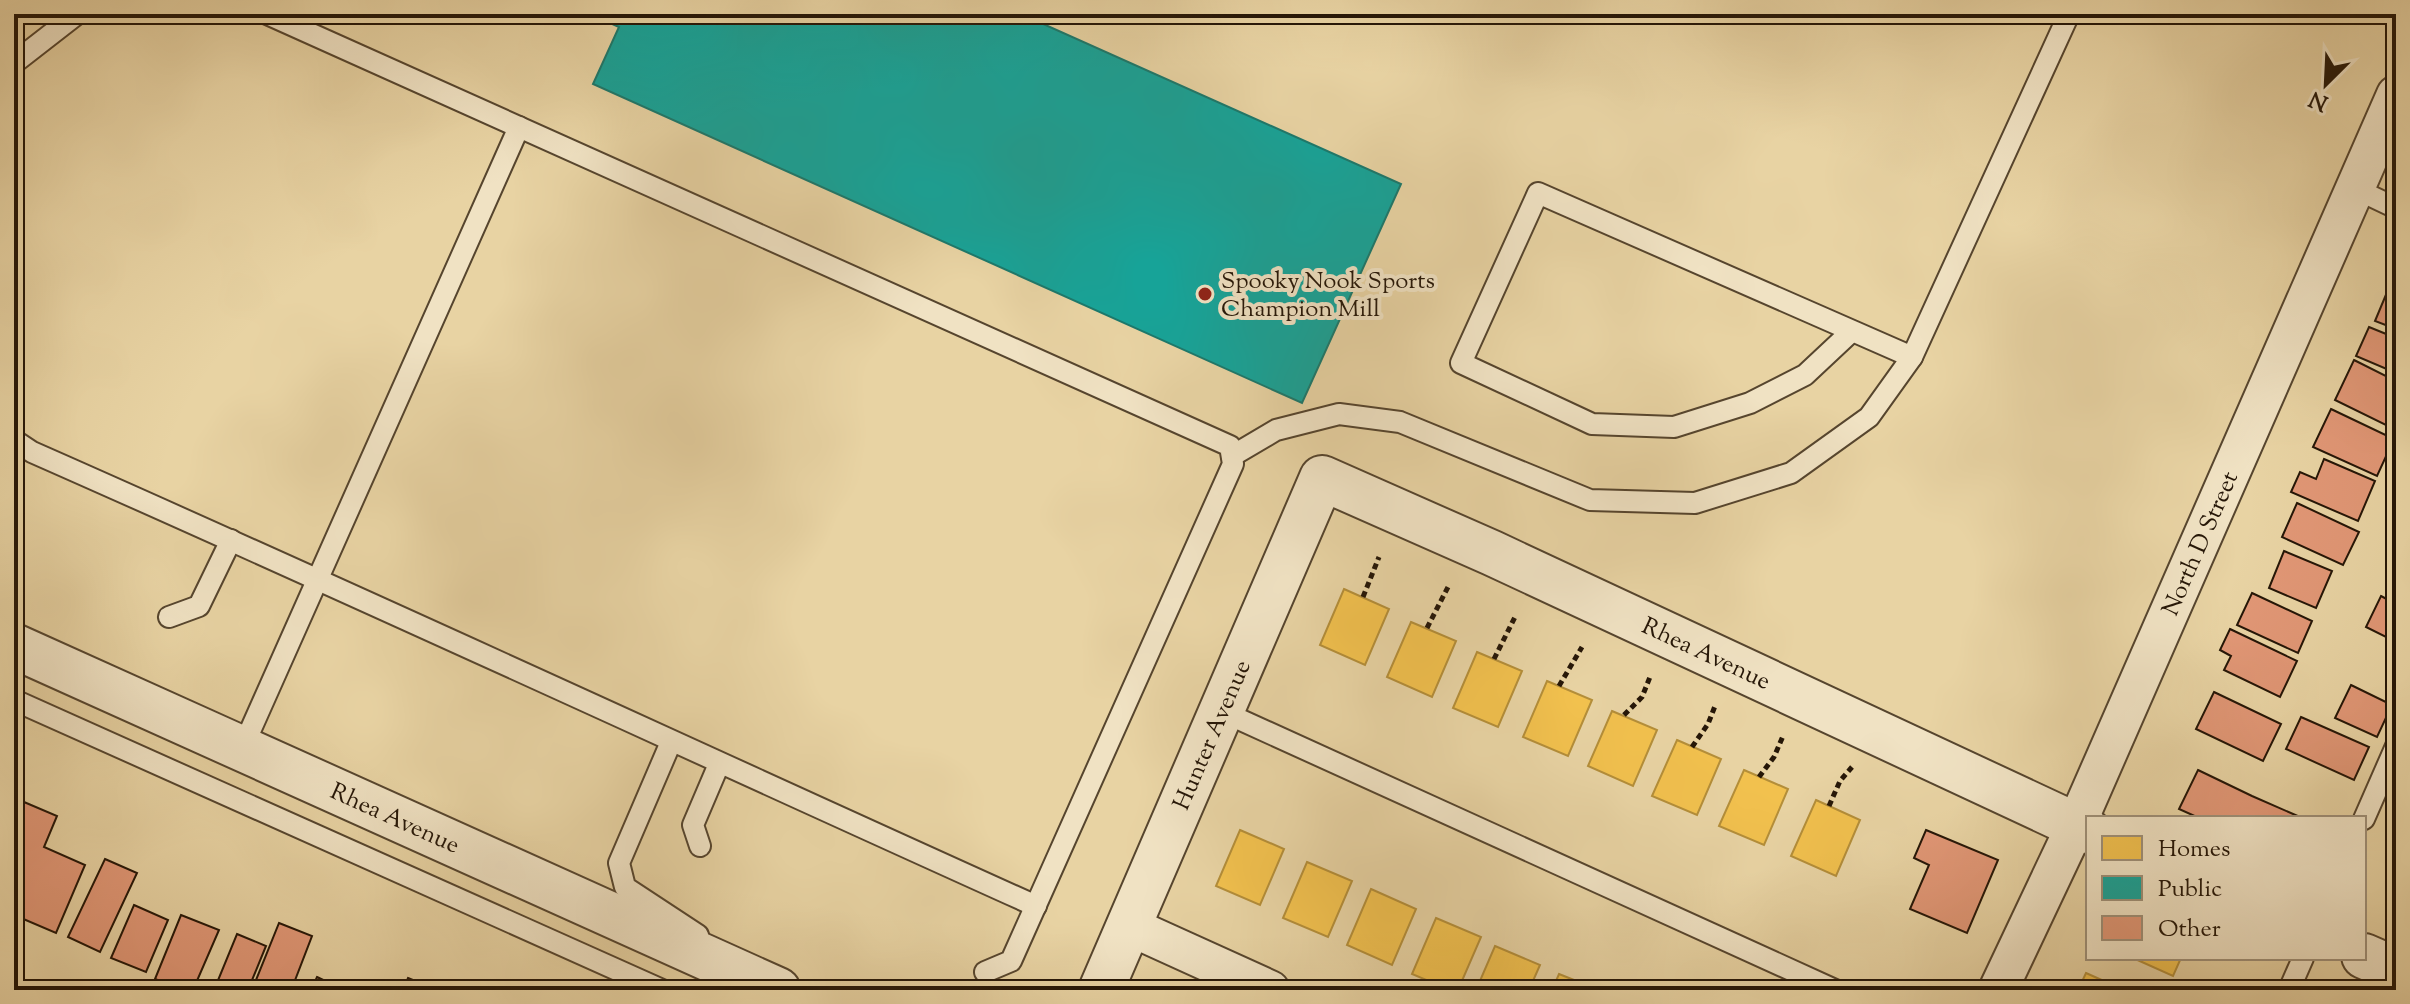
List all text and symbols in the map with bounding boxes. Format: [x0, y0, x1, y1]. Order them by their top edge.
north arrow [2286, 44, 2366, 124]
text: N [2304, 81, 2334, 118]
place label: Spooky Nook Sports Champion Mill [1221, 265, 1435, 327]
marker: Spooky Nook Sports Champion Mill [1196, 285, 1214, 303]
street label: North D Street [2155, 467, 2248, 622]
street label: Rhea Avenue [1635, 610, 1776, 700]
street label: Hunter Avenue [1166, 655, 1260, 816]
street label: Rhea Avenue [324, 775, 465, 863]
legend [2086, 816, 2366, 960]
text: Homes [2158, 833, 2230, 867]
text: Public [2158, 873, 2222, 907]
text: Other [2158, 913, 2221, 947]

